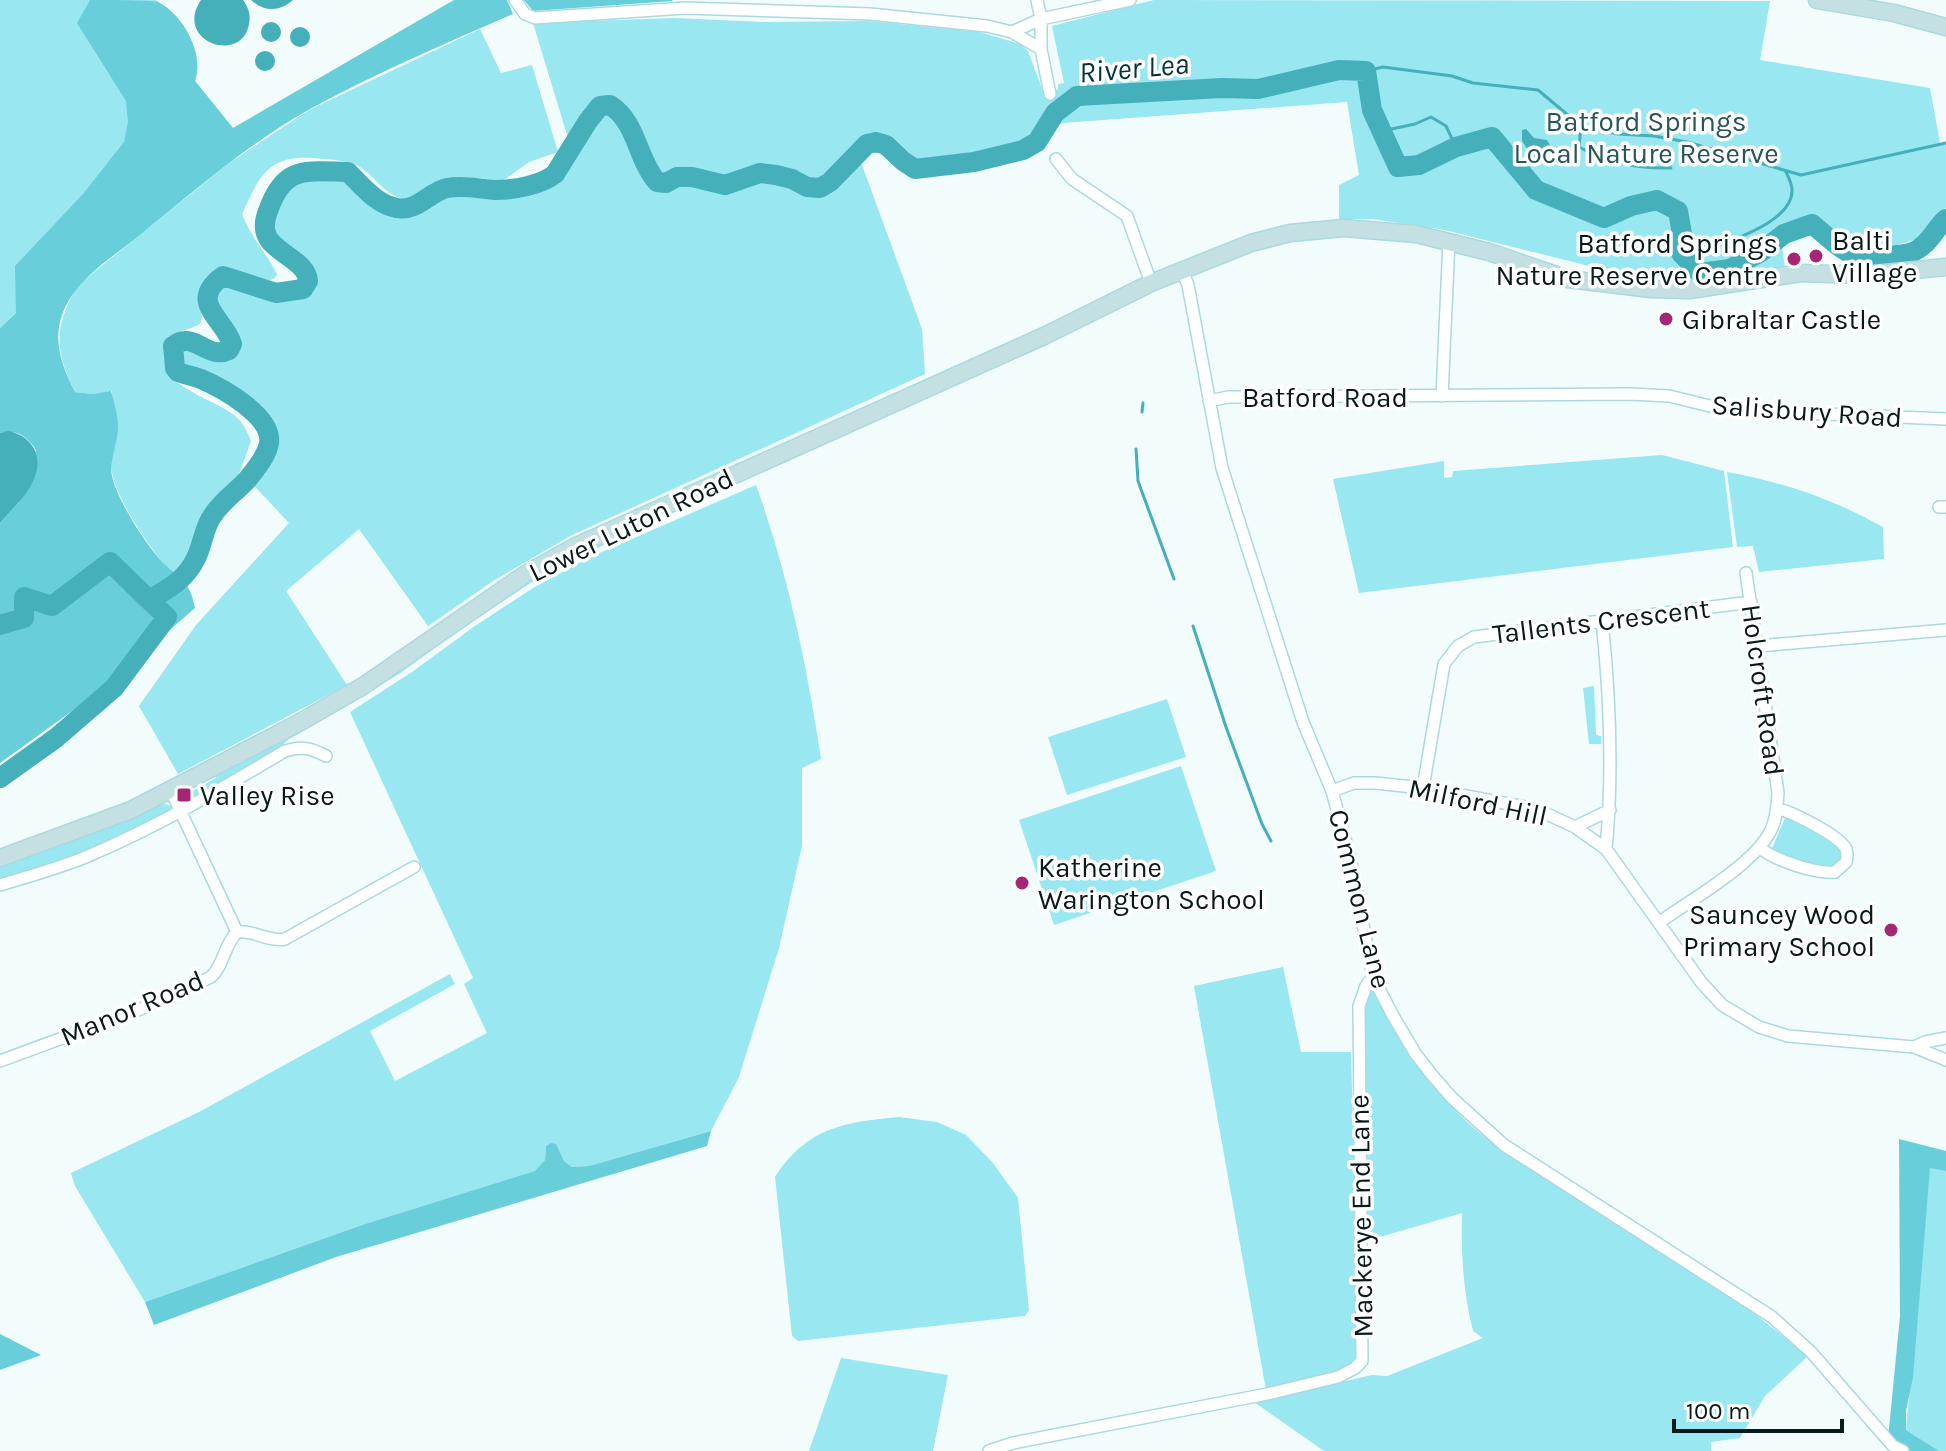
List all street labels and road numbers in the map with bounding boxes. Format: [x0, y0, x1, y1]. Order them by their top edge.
street label: Batford Road [1242, 381, 1408, 414]
street label: Salisbury Road [1711, 388, 1903, 434]
street label: Lower Luton Road [523, 461, 739, 589]
street label: Tallents Crescent [1491, 591, 1711, 651]
street label: Holcroft Road [1735, 602, 1791, 778]
street label: Milford Hill [1406, 771, 1550, 833]
street label: Common Lane [1322, 806, 1398, 992]
street label: Manor Road [55, 963, 209, 1053]
street label: Mackerye End Lane [1342, 1094, 1380, 1338]

